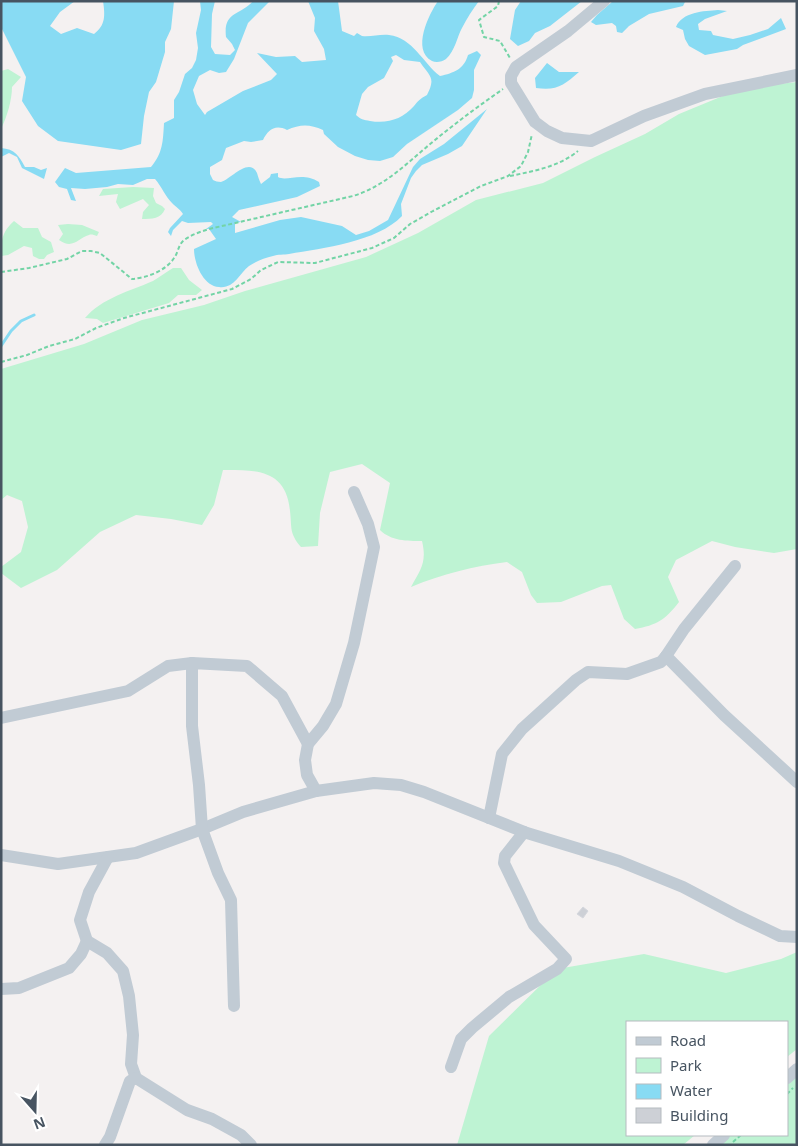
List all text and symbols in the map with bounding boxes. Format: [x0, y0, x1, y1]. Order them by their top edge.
legend [626, 1021, 788, 1136]
text: Road [670, 1030, 706, 1050]
text: Park [670, 1055, 702, 1075]
text: Water [670, 1080, 712, 1100]
north arrow [10, 1086, 60, 1136]
text: Building [670, 1105, 728, 1125]
text: N [31, 1113, 48, 1135]

